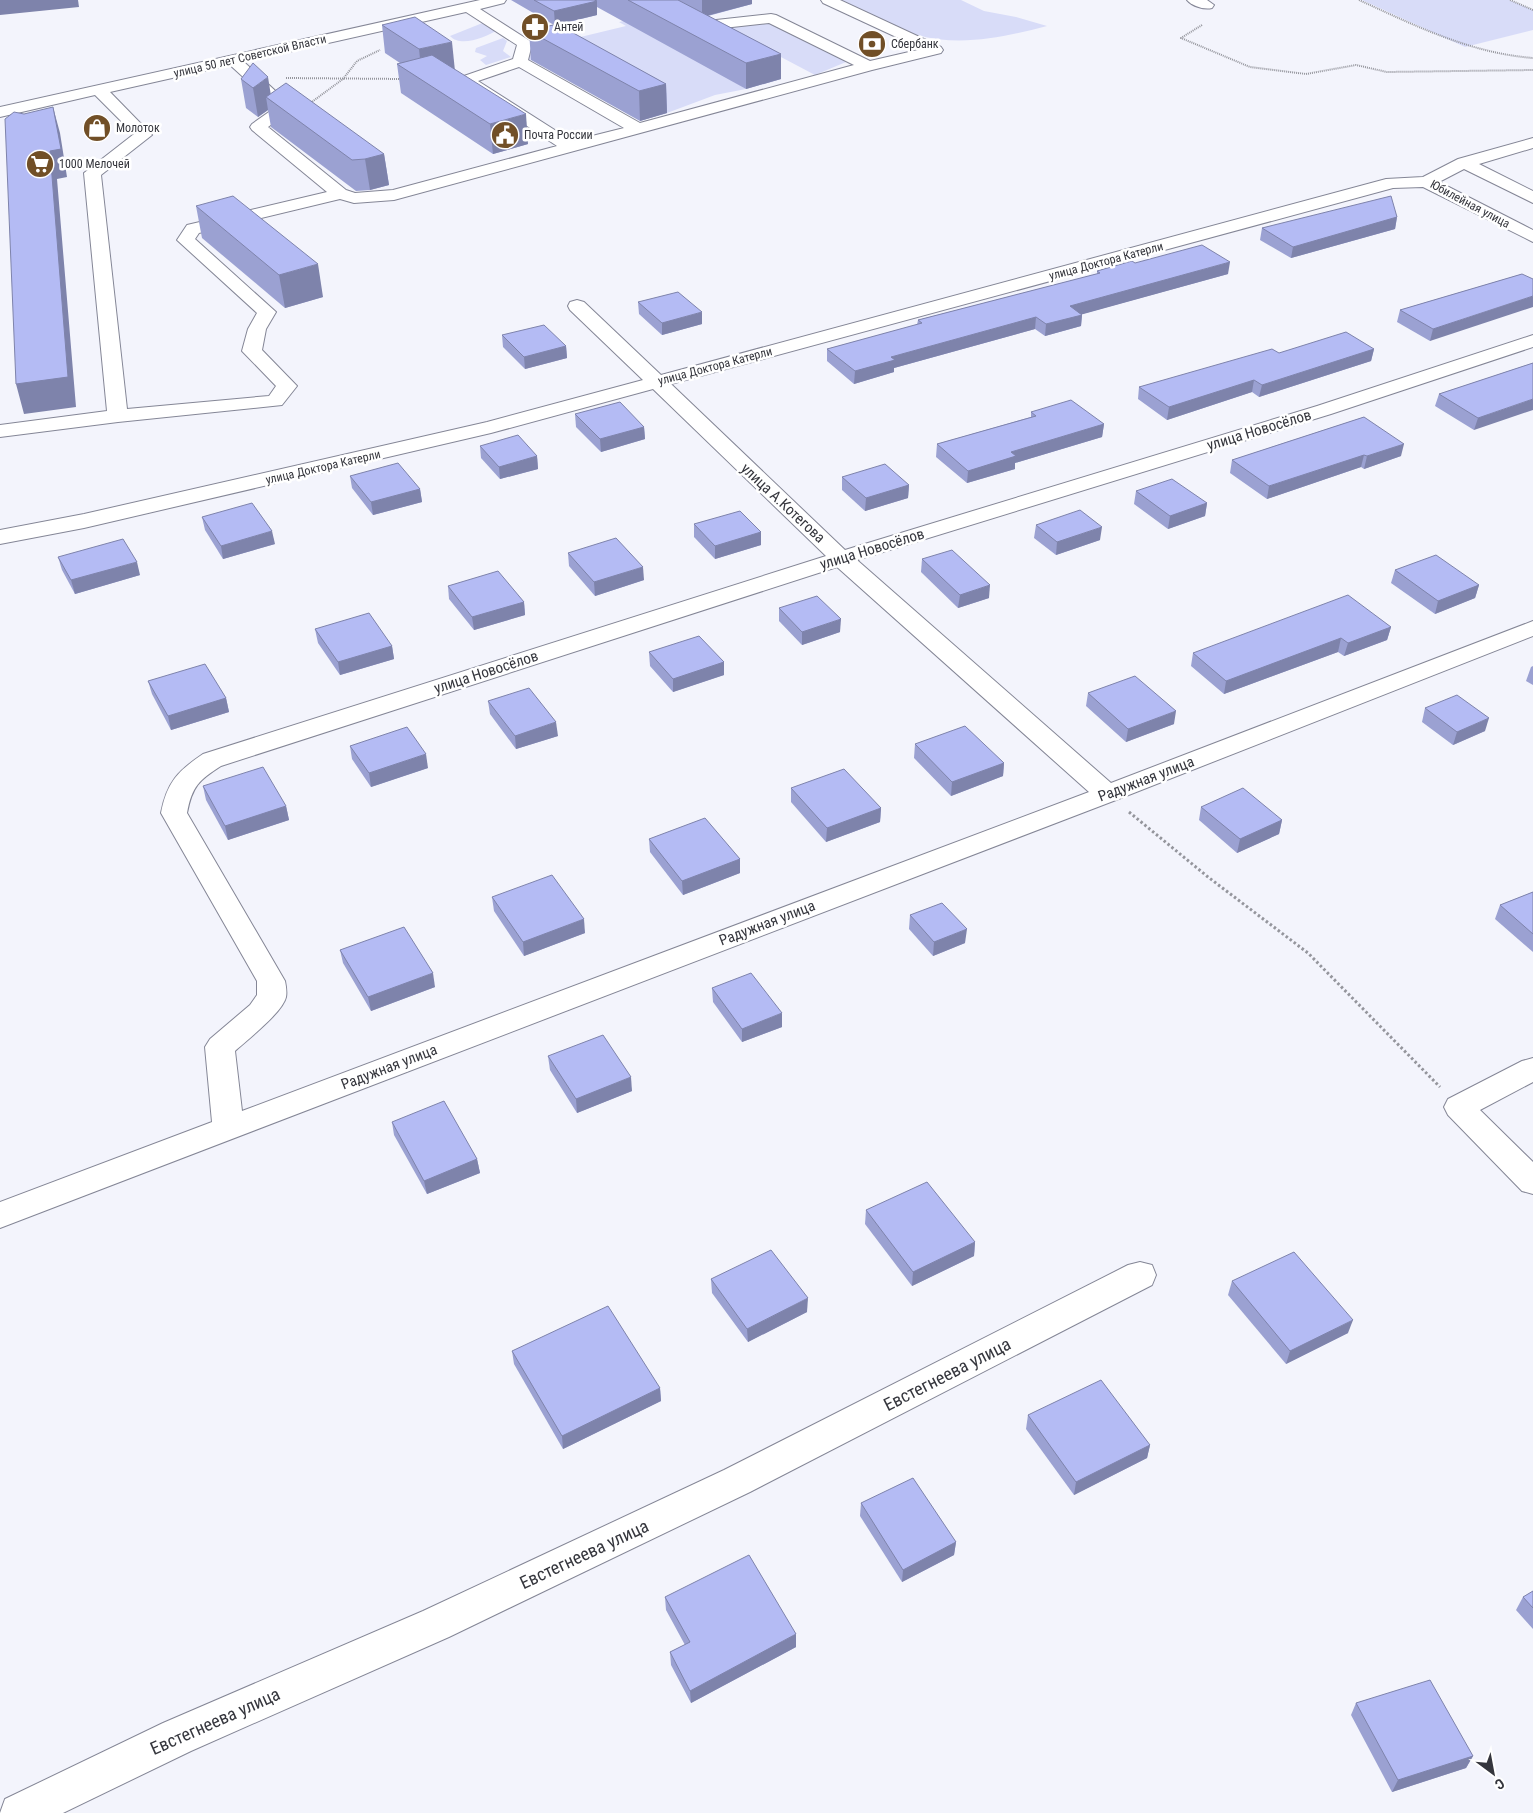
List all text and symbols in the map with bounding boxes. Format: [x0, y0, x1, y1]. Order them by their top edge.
pharmacy icon: Антей [520, 12, 550, 42]
place label: Антей [554, 20, 583, 34]
bank icon: Сбербанк [857, 29, 887, 59]
street label: улица 50 лет Советской Власти [172, 32, 328, 80]
place label: Сбербанк [891, 37, 939, 51]
shop icon: Молоток [82, 113, 112, 143]
public building icon: Почта России [490, 120, 520, 150]
place label: Молоток [116, 121, 160, 135]
place label: Почта России [524, 128, 593, 142]
supermarket icon: 1000 Мелочей [25, 149, 55, 179]
place label: 1000 Мелочей [59, 157, 130, 171]
street label: Юбилейная улица [1428, 177, 1512, 231]
street label: улица Доктора Катерли [1047, 239, 1165, 283]
street label: улица Доктора Катерли [656, 344, 774, 388]
street label: улица Новосёлов [1205, 406, 1313, 454]
street label: улица Доктора Катерли [264, 447, 382, 487]
street label: улица А.Котегова [737, 459, 829, 547]
street label: улица Новосёлов [818, 525, 926, 573]
street label: улица Новосёлов [432, 647, 540, 697]
street label: Радужная улица [1095, 752, 1197, 806]
street label: Радужная улица [716, 896, 818, 950]
street label: Радужная улица [338, 1040, 440, 1094]
street label: Евстегнеева улица [880, 1333, 1014, 1415]
street label: Евстегнеева улица [516, 1515, 652, 1593]
street label: Евстегнеева улица [147, 1683, 283, 1759]
north arrow [1468, 1748, 1518, 1798]
text: С [1492, 1775, 1508, 1793]

